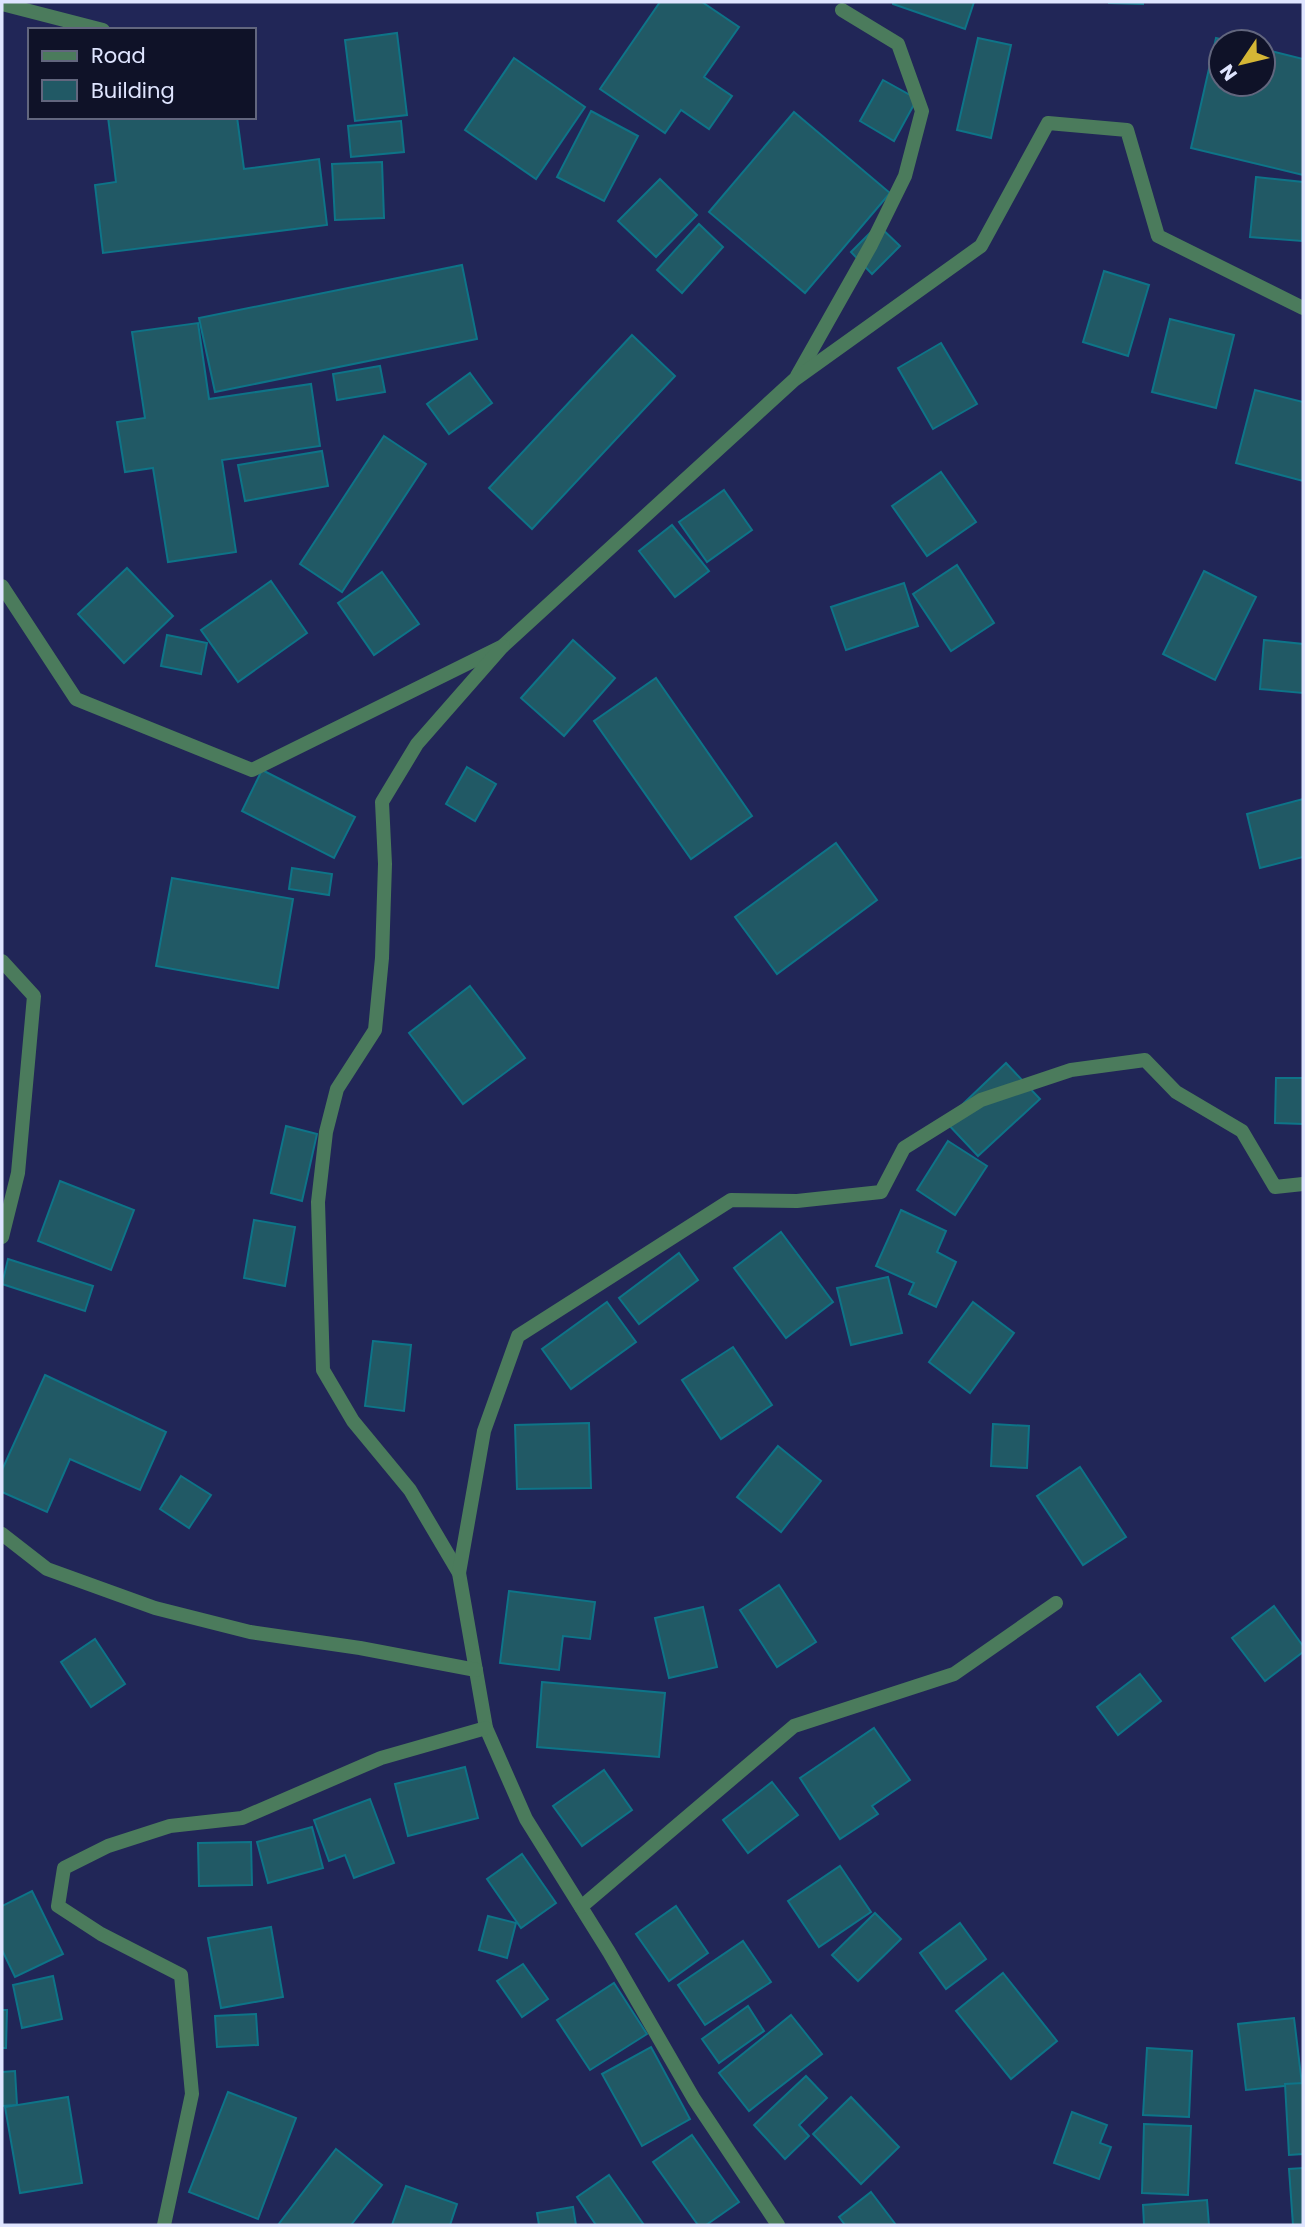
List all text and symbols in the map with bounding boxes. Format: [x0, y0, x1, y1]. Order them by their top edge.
legend [28, 28, 256, 119]
north arrow [1207, 28, 1277, 98]
text: Road [91, 41, 146, 70]
text: N [1213, 59, 1244, 86]
text: Building [91, 76, 175, 105]

